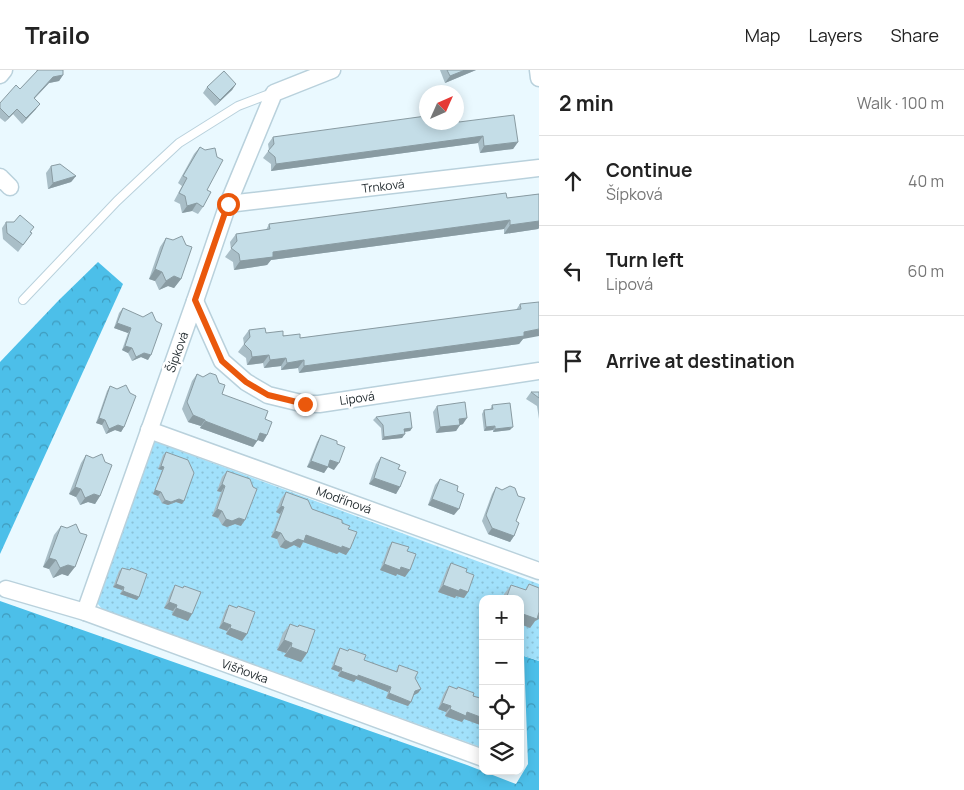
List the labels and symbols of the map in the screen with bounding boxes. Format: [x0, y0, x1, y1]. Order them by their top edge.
north arrow [419, 85, 464, 130]
street label: Trnková [361, 175, 405, 197]
route start [217, 193, 240, 216]
street label: Šípková [162, 329, 192, 375]
street label: Lipová [338, 387, 376, 409]
route end [294, 393, 317, 416]
street label: Modřínová [314, 482, 374, 518]
street label: Višňovka [219, 655, 271, 687]

